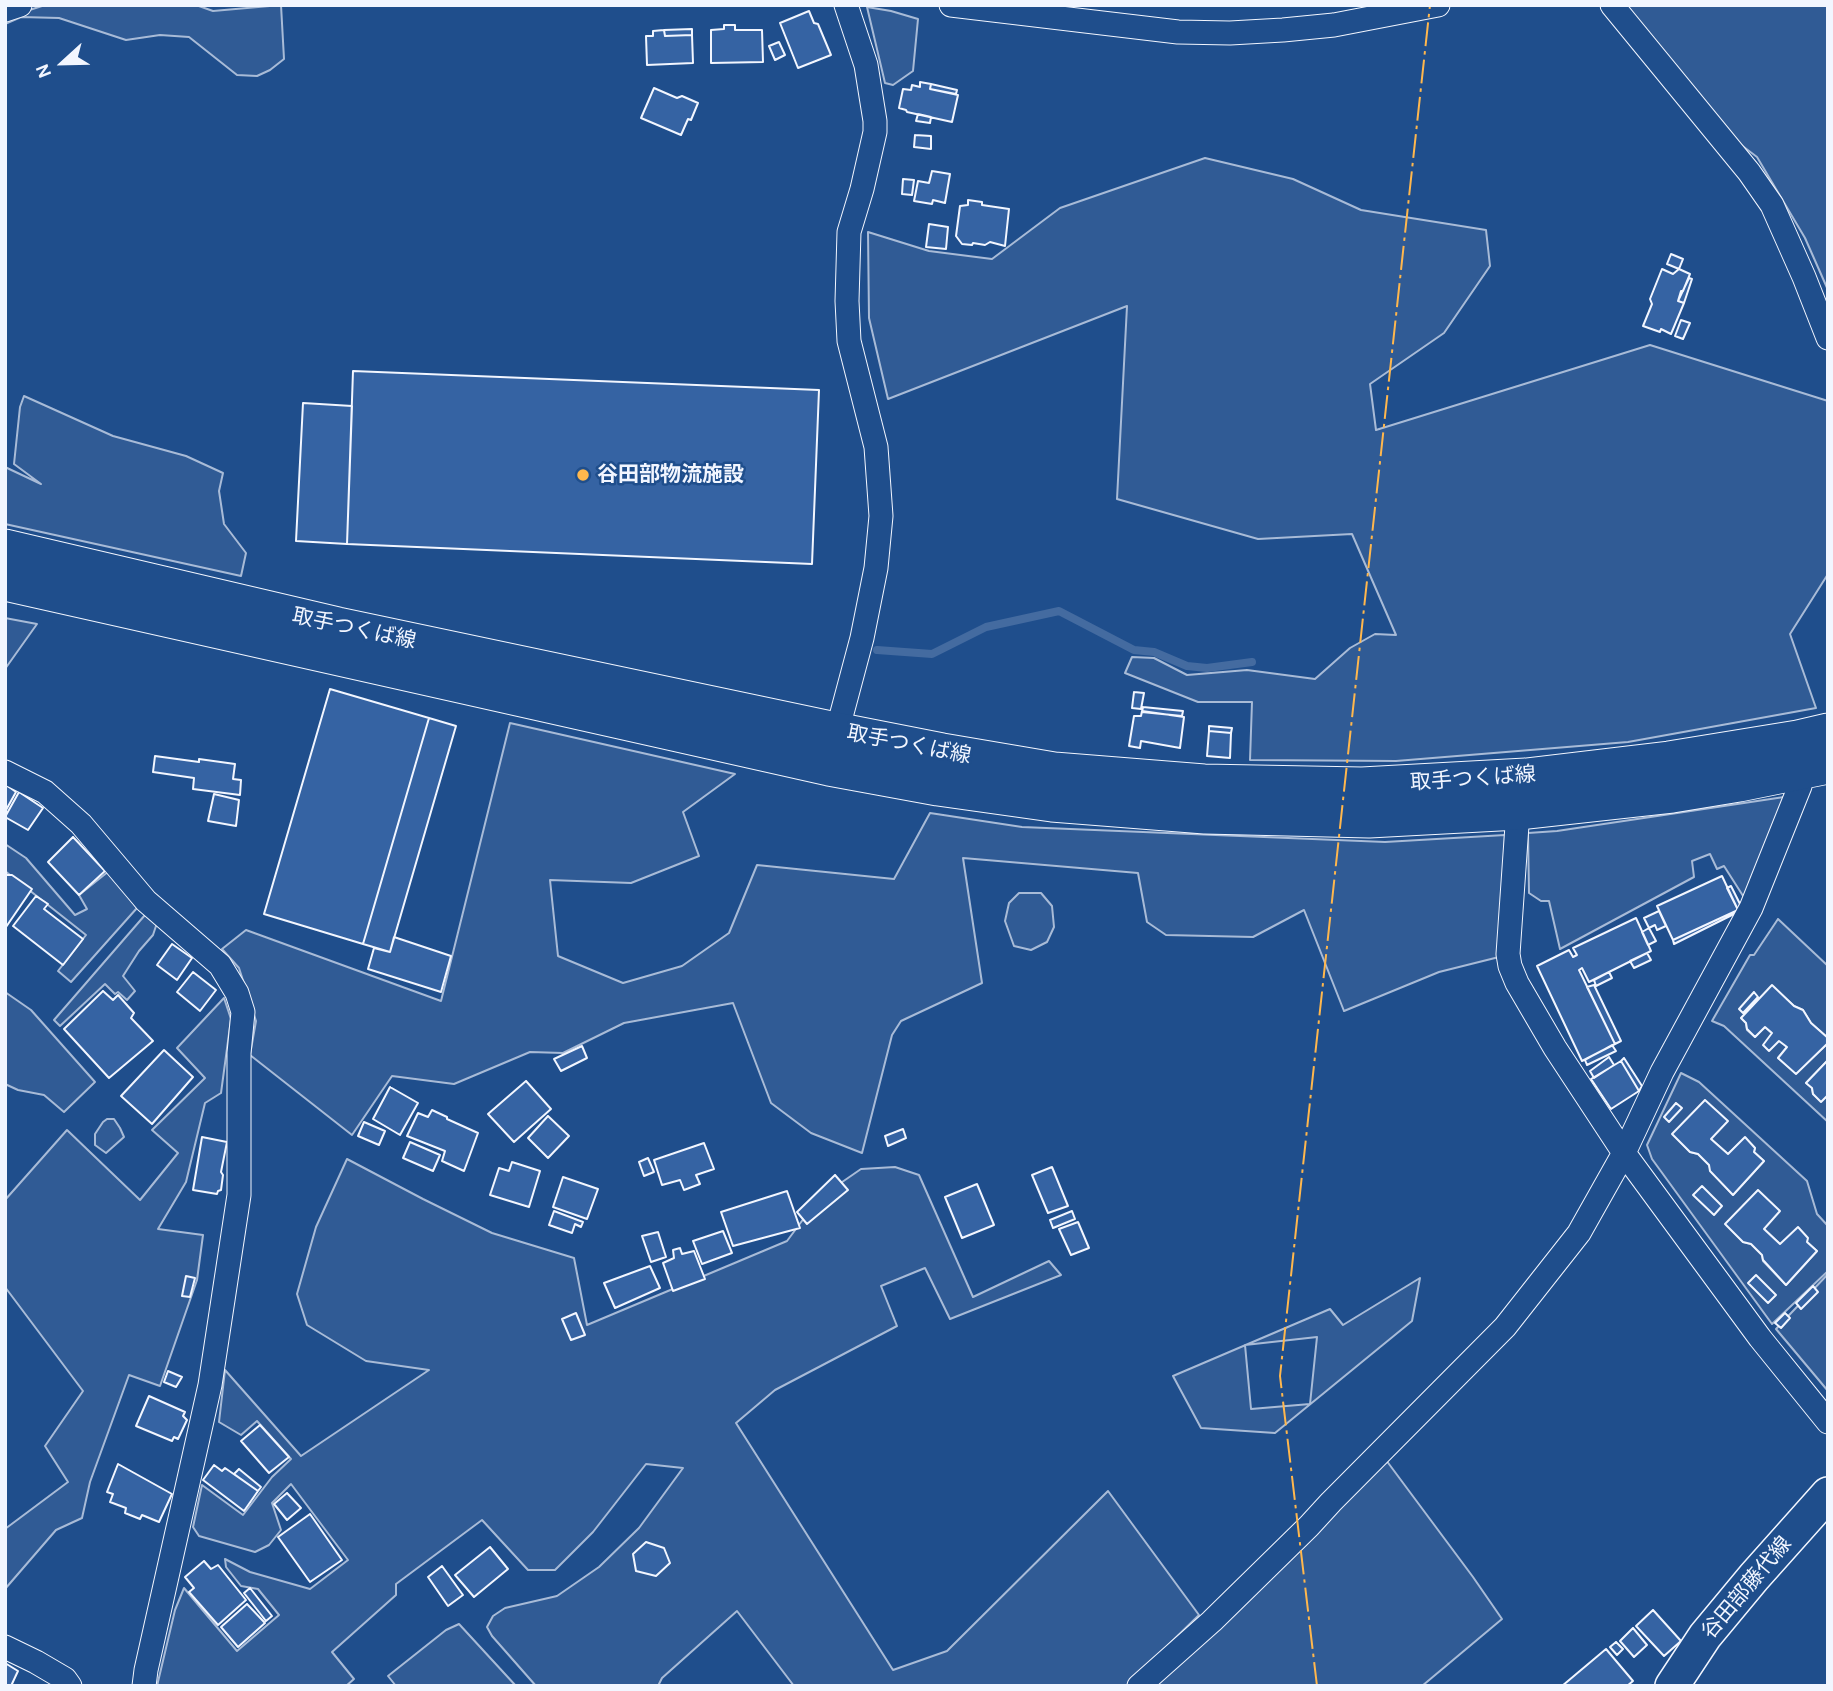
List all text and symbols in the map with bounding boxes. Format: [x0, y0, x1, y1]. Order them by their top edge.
north arrow [28, 28, 98, 98]
text: N [31, 60, 56, 81]
place label: 谷田部物流施設 [597, 462, 744, 488]
marker: 谷田部物流施設 [575, 467, 591, 483]
street label: 取手つくば線 [290, 604, 418, 654]
street label: 取手つくば線 [845, 721, 973, 769]
street label: 取手つくば線 [1409, 762, 1537, 796]
street label: 谷田部藤代線 [1697, 1532, 1797, 1644]

